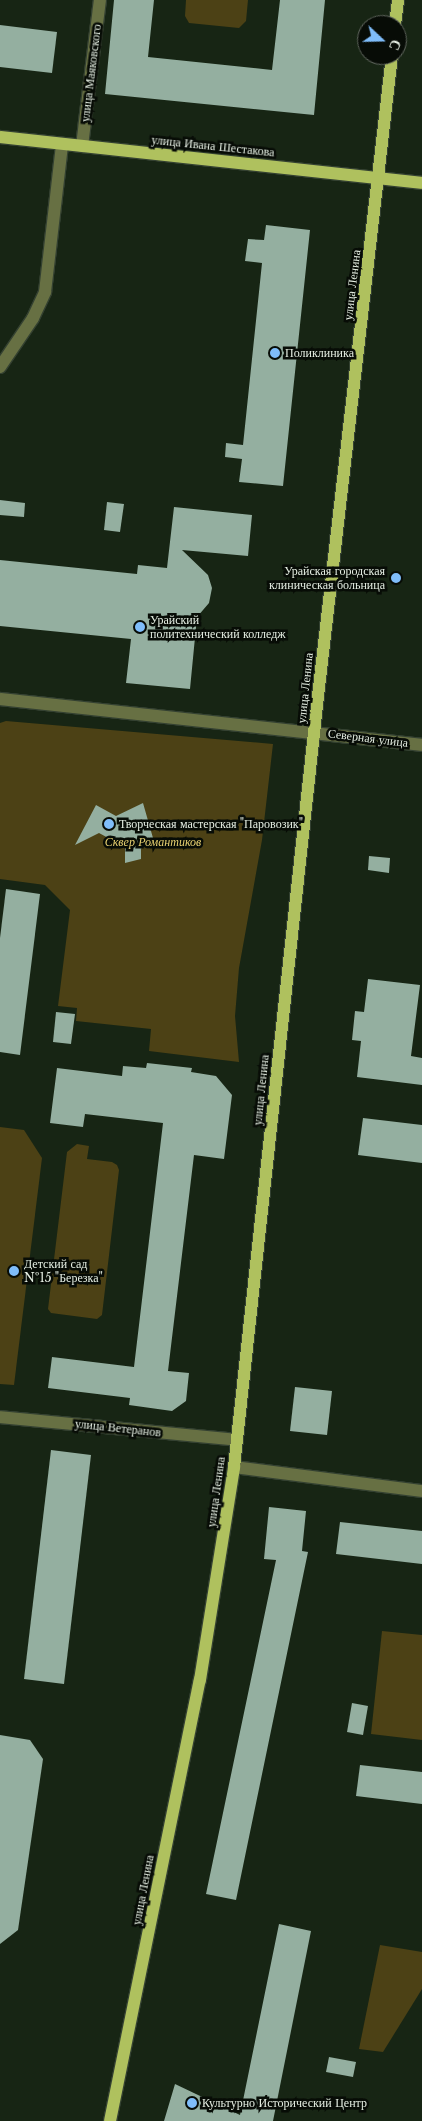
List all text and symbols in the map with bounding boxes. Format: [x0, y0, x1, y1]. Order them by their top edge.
north arrow [357, 15, 407, 65]
street label: улица Маяковского [78, 23, 104, 123]
text: С [385, 37, 405, 53]
street label: улица Ивана Шестакова [151, 132, 275, 160]
street label: улица Ленина [341, 249, 363, 321]
place label: Поликлиника [285, 346, 354, 360]
marker: Поликлиника [269, 347, 281, 359]
place label: Урайская городская клиническая больница [269, 564, 385, 592]
marker: Урайская городская клиническая больница [389, 571, 403, 585]
place label: Урайский политехнический колледж [150, 613, 286, 641]
marker: Урайский политехнический колледж [134, 621, 146, 633]
street label: улица Ленина [294, 652, 316, 724]
street label: Северная улица [327, 726, 409, 750]
place label: Творческая мастерская "Паровозик" [119, 817, 303, 831]
marker: Творческая мастерская "Паровозик" [103, 818, 115, 830]
park label: Сквер Романтиков [105, 835, 201, 849]
street label: улица Ленина [250, 1054, 272, 1126]
place label: Детский сад №15 "Березка" [24, 1257, 103, 1285]
marker: Детский сад №15 "Березка" [8, 1265, 20, 1277]
street label: улица Ветеранов [74, 1416, 162, 1440]
street label: улица Ленина [204, 1456, 228, 1528]
street label: улица Ленина [129, 1854, 157, 1926]
place label: Культурно Исторический Центр [202, 2096, 367, 2110]
marker: Культурно Исторический Центр [186, 2097, 198, 2109]

